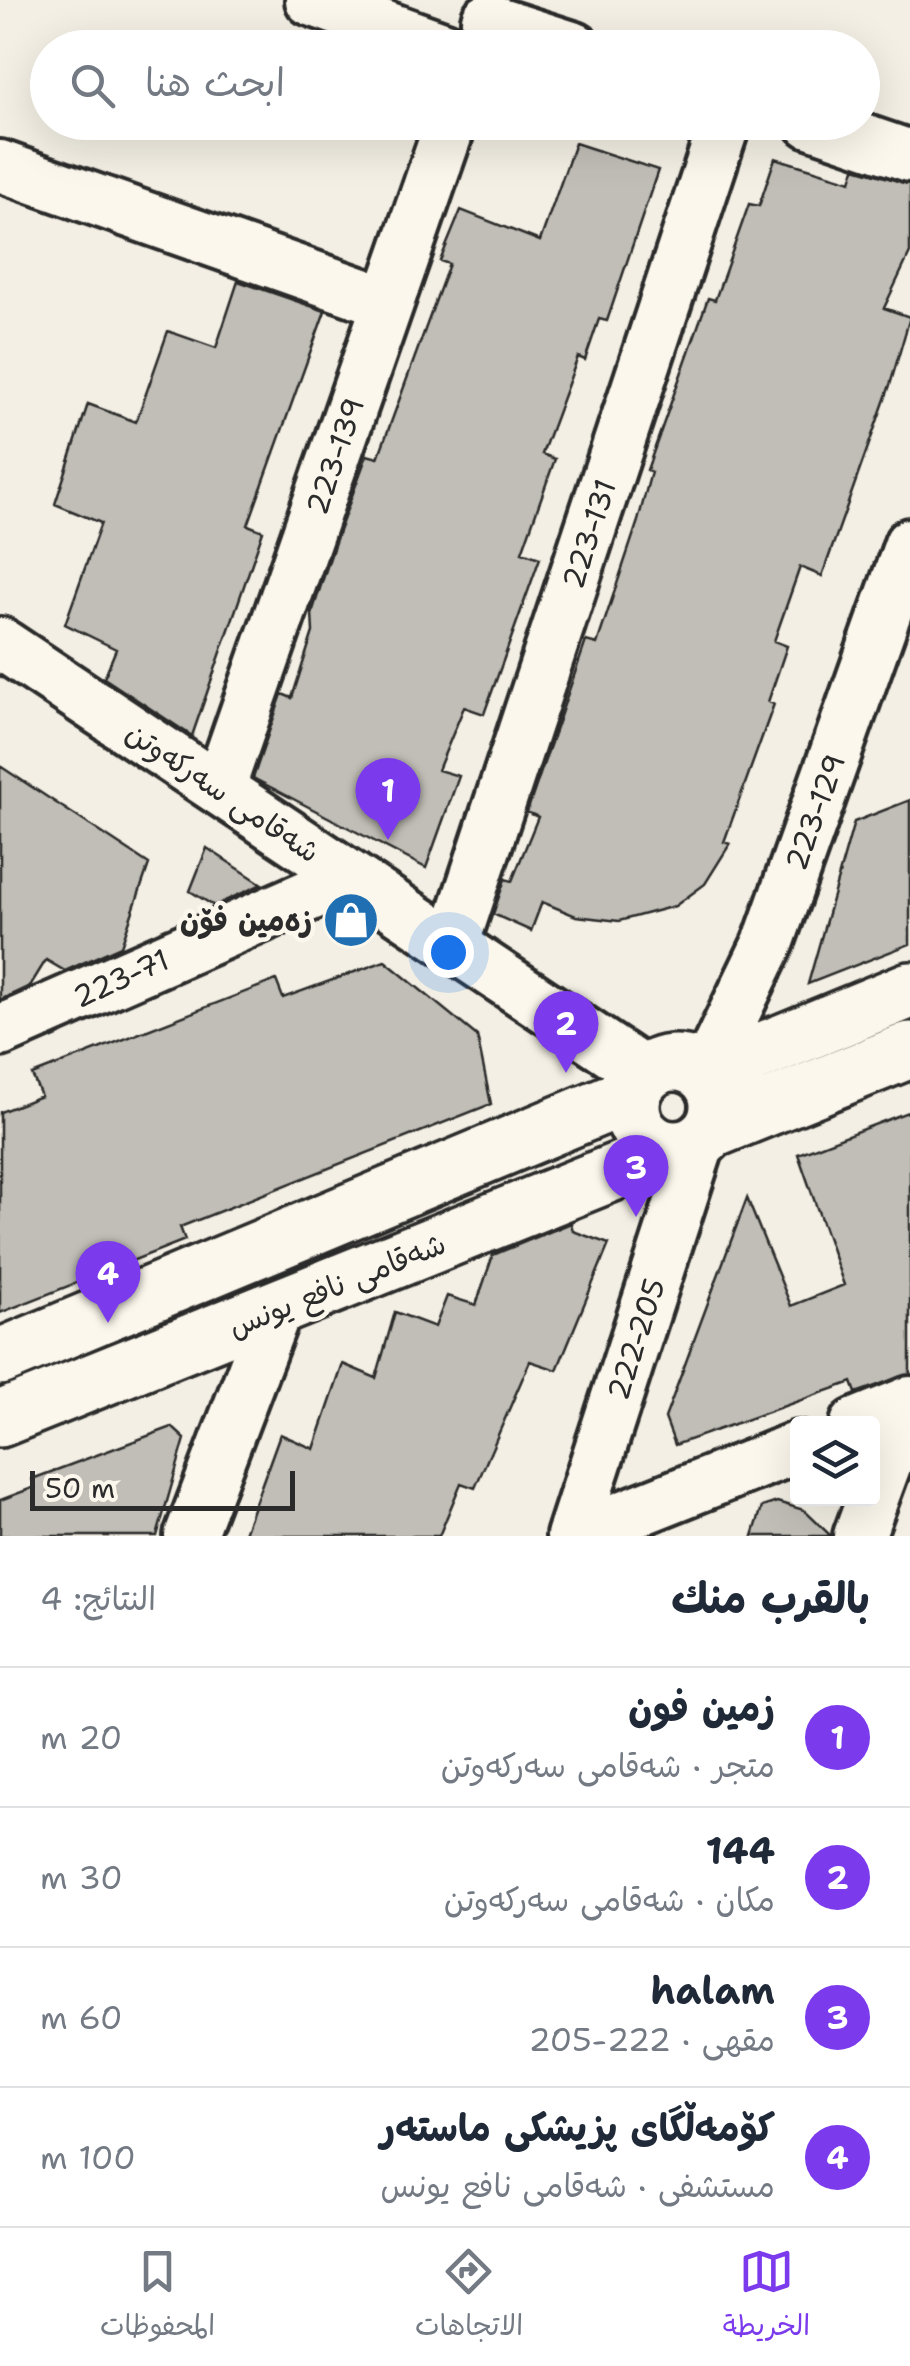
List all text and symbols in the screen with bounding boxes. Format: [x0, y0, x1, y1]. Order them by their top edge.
search box [30, 30, 880, 140]
text: ابحث هنا [145, 57, 285, 108]
icon: search [65, 58, 120, 113]
street label: 223-139 [296, 392, 374, 520]
street label: 223-131 [552, 474, 626, 594]
street label: شەقامی سەرکەوتن [118, 712, 328, 872]
street label: 223-129 [775, 748, 855, 876]
pin: 1 [356, 758, 420, 840]
shop icon: زەمین فۆن [321, 890, 381, 950]
place label: زەمین فۆن [180, 900, 312, 941]
your location [423, 927, 474, 978]
street label: 223-71 [67, 939, 175, 1017]
pin: 2 [534, 990, 598, 1073]
pin: 3 [604, 1134, 668, 1217]
street label: شەقامی نافع یونس [222, 1223, 453, 1349]
pin: 4 [76, 1240, 140, 1323]
street label: 222-205 [597, 1273, 675, 1405]
map controls [790, 1416, 880, 1506]
button: layers [790, 1416, 880, 1506]
scale bar [30, 1466, 295, 1510]
text: 50 m [45, 1469, 115, 1507]
text: بالقرب منك [671, 1570, 870, 1626]
text: النتائج: 4 [40, 1577, 156, 1620]
text: زمين فون [628, 1682, 775, 1733]
text: 20 m [40, 1716, 122, 1759]
text: 1 [830, 1716, 845, 1759]
text: متجر · شەقامی سەرکەوتن [441, 1744, 775, 1787]
text: 144 [705, 1825, 775, 1876]
text: 30 m [40, 1856, 123, 1899]
text: 2 [826, 1856, 849, 1899]
text: مكان · شەقامی سەرکەوتن [444, 1878, 775, 1921]
text: halam [650, 1965, 775, 2016]
text: 60 m [40, 1996, 122, 2039]
text: 3 [826, 1996, 849, 2039]
text: مقهى · 222-205 [529, 2018, 775, 2061]
text: کۆمەڵگای پزیشکی ماستەر [381, 2102, 775, 2153]
text: 100 m [40, 2136, 136, 2179]
text: 4 [826, 2136, 849, 2179]
text: مستشفى · شەقامی نافع یونس [381, 2164, 775, 2207]
tab: المحفوظات [100, 2244, 215, 2350]
tab: الاتجاهات [415, 2244, 523, 2350]
tab: الخريطة [723, 2244, 810, 2350]

